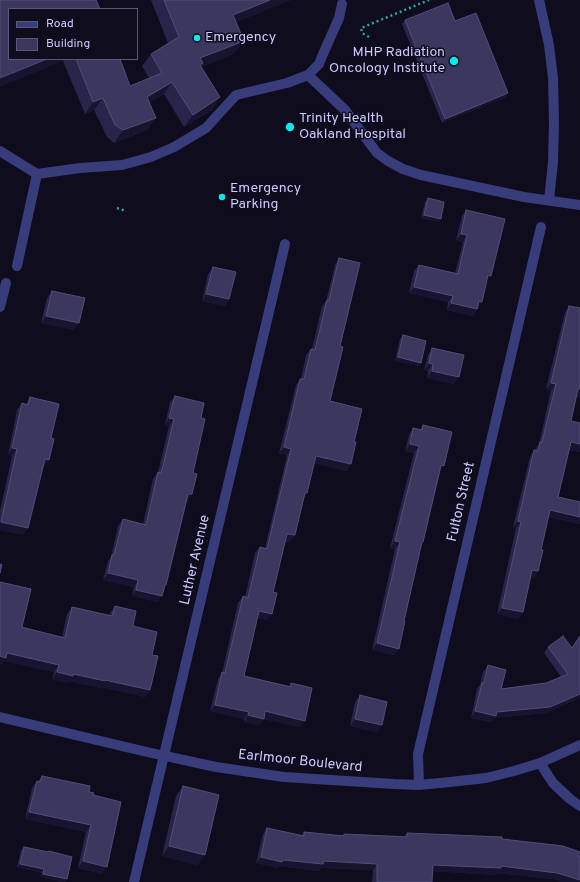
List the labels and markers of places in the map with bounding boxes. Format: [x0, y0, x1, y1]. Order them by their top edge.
place label: Emergency [205, 30, 276, 46]
marker: Emergency [192, 33, 202, 43]
place label: MHP Radiation Oncology Institute [329, 45, 445, 78]
marker: MHP Radiation Oncology Institute [448, 55, 460, 67]
place label: Trinity Health Oakland Hospital [299, 111, 406, 144]
marker: Trinity Health Oakland Hospital [284, 121, 296, 133]
place label: Emergency Parking [230, 181, 301, 214]
marker: Emergency Parking [217, 192, 227, 202]

